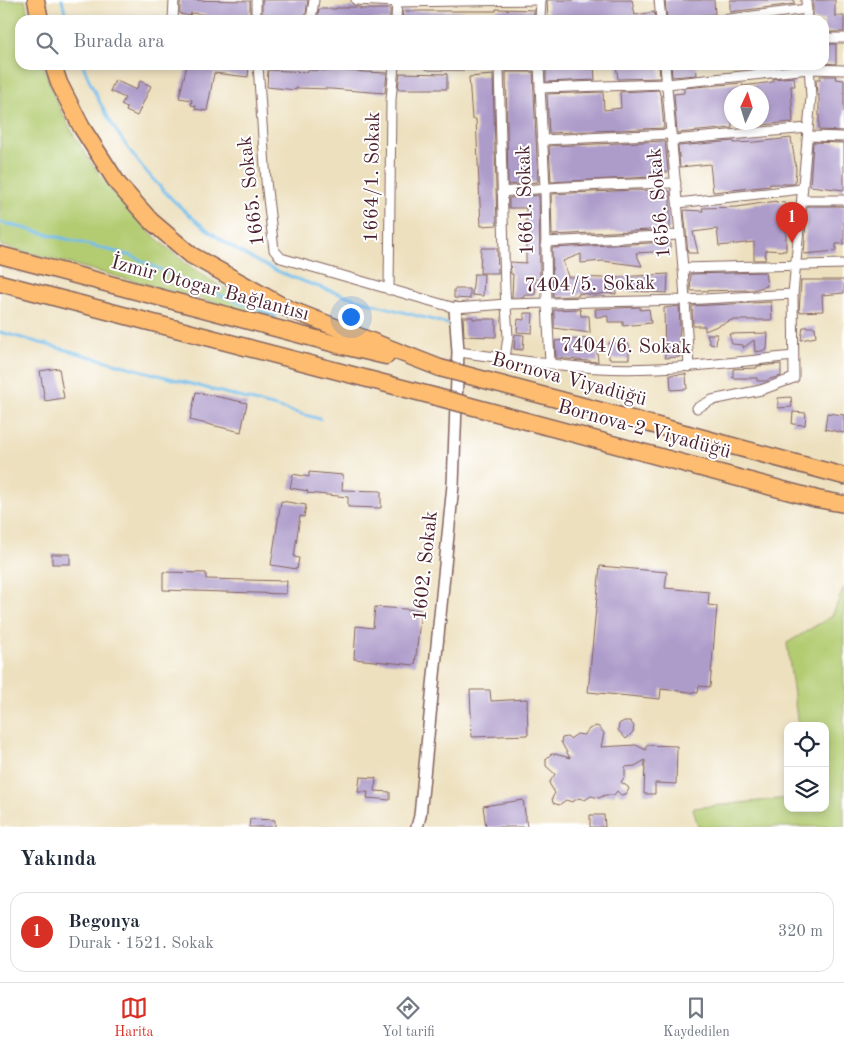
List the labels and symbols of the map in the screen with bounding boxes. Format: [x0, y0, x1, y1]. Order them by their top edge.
north arrow [724, 85, 769, 130]
street label: 1664/1. Sokak [362, 111, 384, 243]
street label: 1665. Sokak [235, 135, 269, 247]
street label: 1661. Sokak [514, 144, 538, 256]
street label: 1656. Sokak [645, 147, 675, 259]
pin: 1 [776, 202, 808, 243]
street label: İzmir Otogar Bağlantısı [109, 251, 312, 325]
street label: 7404/5. Sokak [524, 274, 656, 296]
your location [338, 304, 364, 330]
street label: 7404/6. Sokak [560, 336, 692, 358]
street label: Bornova Viyadüğü [489, 350, 649, 410]
street label: Bornova-2 Viyadüğü [555, 397, 733, 463]
street label: 1602. Sokak [410, 510, 442, 622]

